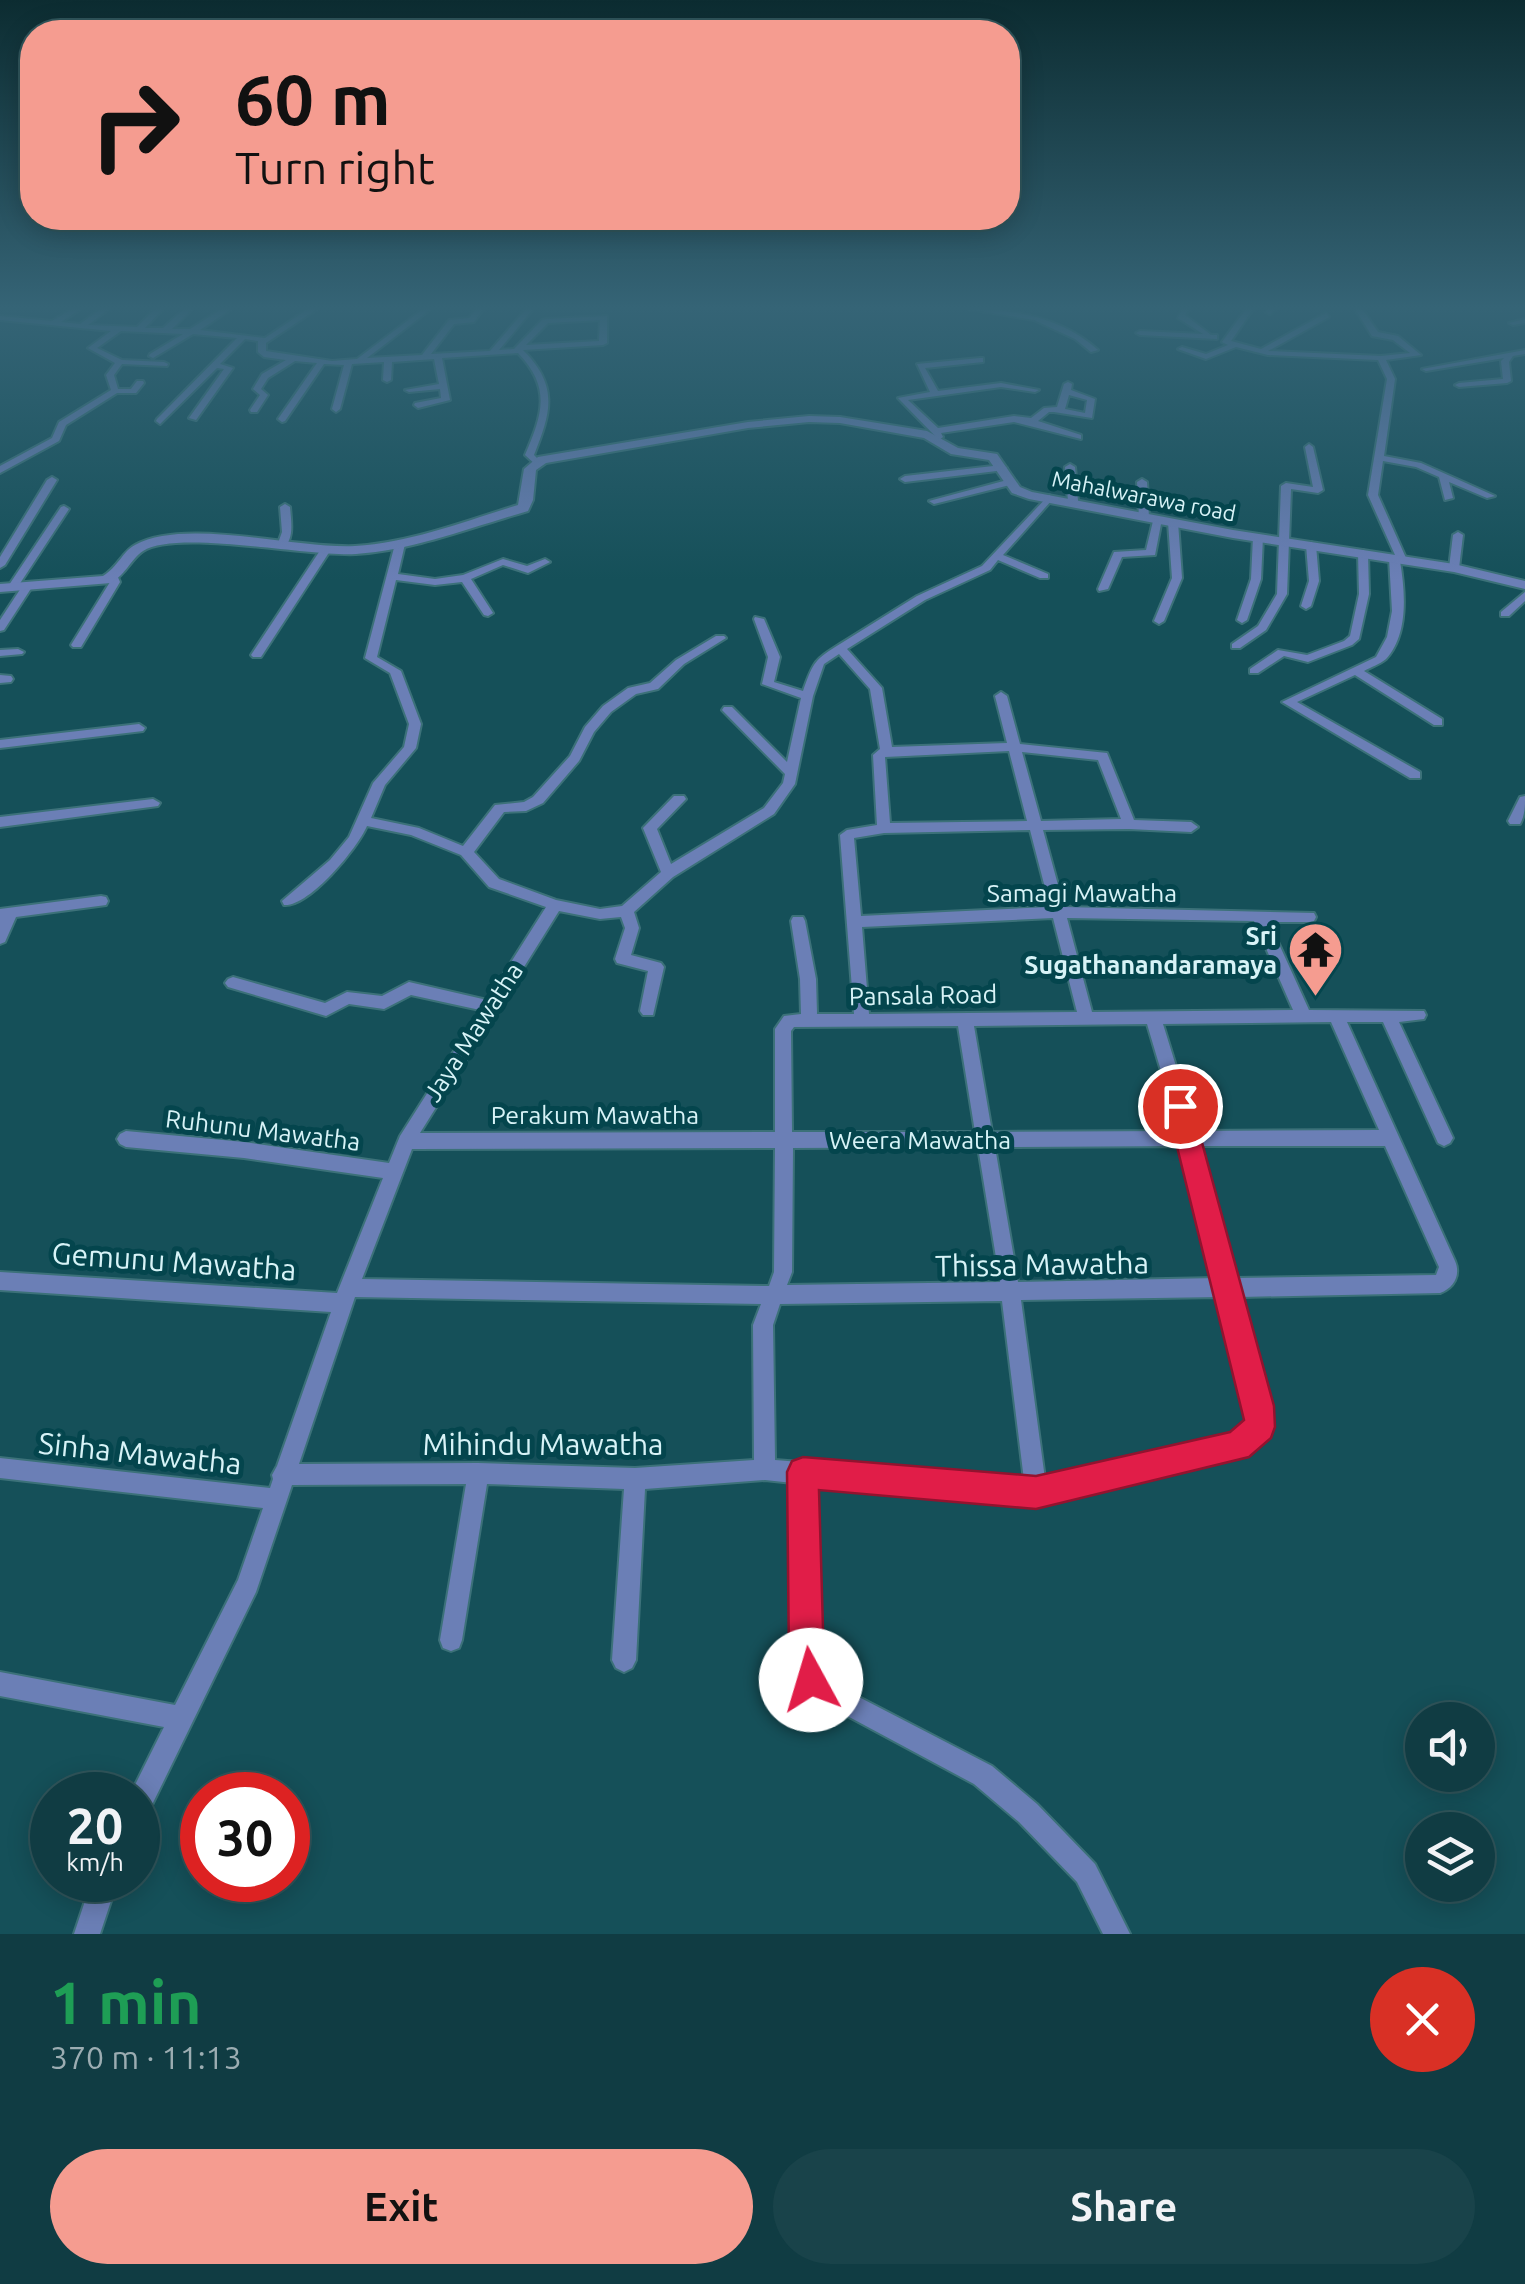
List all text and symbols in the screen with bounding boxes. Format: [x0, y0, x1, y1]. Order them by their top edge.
icon: right [70, 60, 200, 190]
text: 60 m [235, 60, 391, 138]
text: Turn right [235, 142, 435, 193]
street label: Mahalwarawa road [1050, 465, 1238, 526]
street label: Samagi Mawatha [987, 879, 1177, 907]
temple icon: Sri Sugathanandaramaya [1286, 920, 1346, 999]
place label: Sri Sugathanandaramaya [1024, 922, 1277, 979]
street label: Jaya Mawatha [418, 958, 528, 1106]
street label: Pansala Road [849, 980, 997, 1010]
pin [1138, 1064, 1223, 1149]
icon: arrive [1153, 1079, 1208, 1134]
street label: Perakum Mawatha [491, 1101, 699, 1129]
street label: Ruhunu Mawatha [164, 1104, 362, 1156]
street label: Weera Mawatha [829, 1126, 1011, 1154]
street label: Gemunu Mawatha [51, 1235, 297, 1287]
street label: Thissa Mawatha [935, 1245, 1149, 1283]
street label: Sinha Mawatha [37, 1425, 243, 1481]
street label: Mihindu Mawatha [423, 1427, 663, 1461]
position arrow [759, 1628, 863, 1732]
map controls [1405, 1702, 1495, 1902]
button: sound [1405, 1702, 1495, 1792]
speed limit sign: 30 [180, 1772, 310, 1902]
text: 20 [67, 1797, 123, 1853]
button: layers [1405, 1812, 1495, 1902]
text: km/h [66, 1848, 124, 1876]
button: close [1370, 1967, 1475, 2072]
text: 1 min [50, 1968, 202, 2035]
text: 370 m · 11:13 [50, 2039, 242, 2075]
button: Exit [50, 2149, 753, 2264]
button: Share [773, 2149, 1475, 2264]

